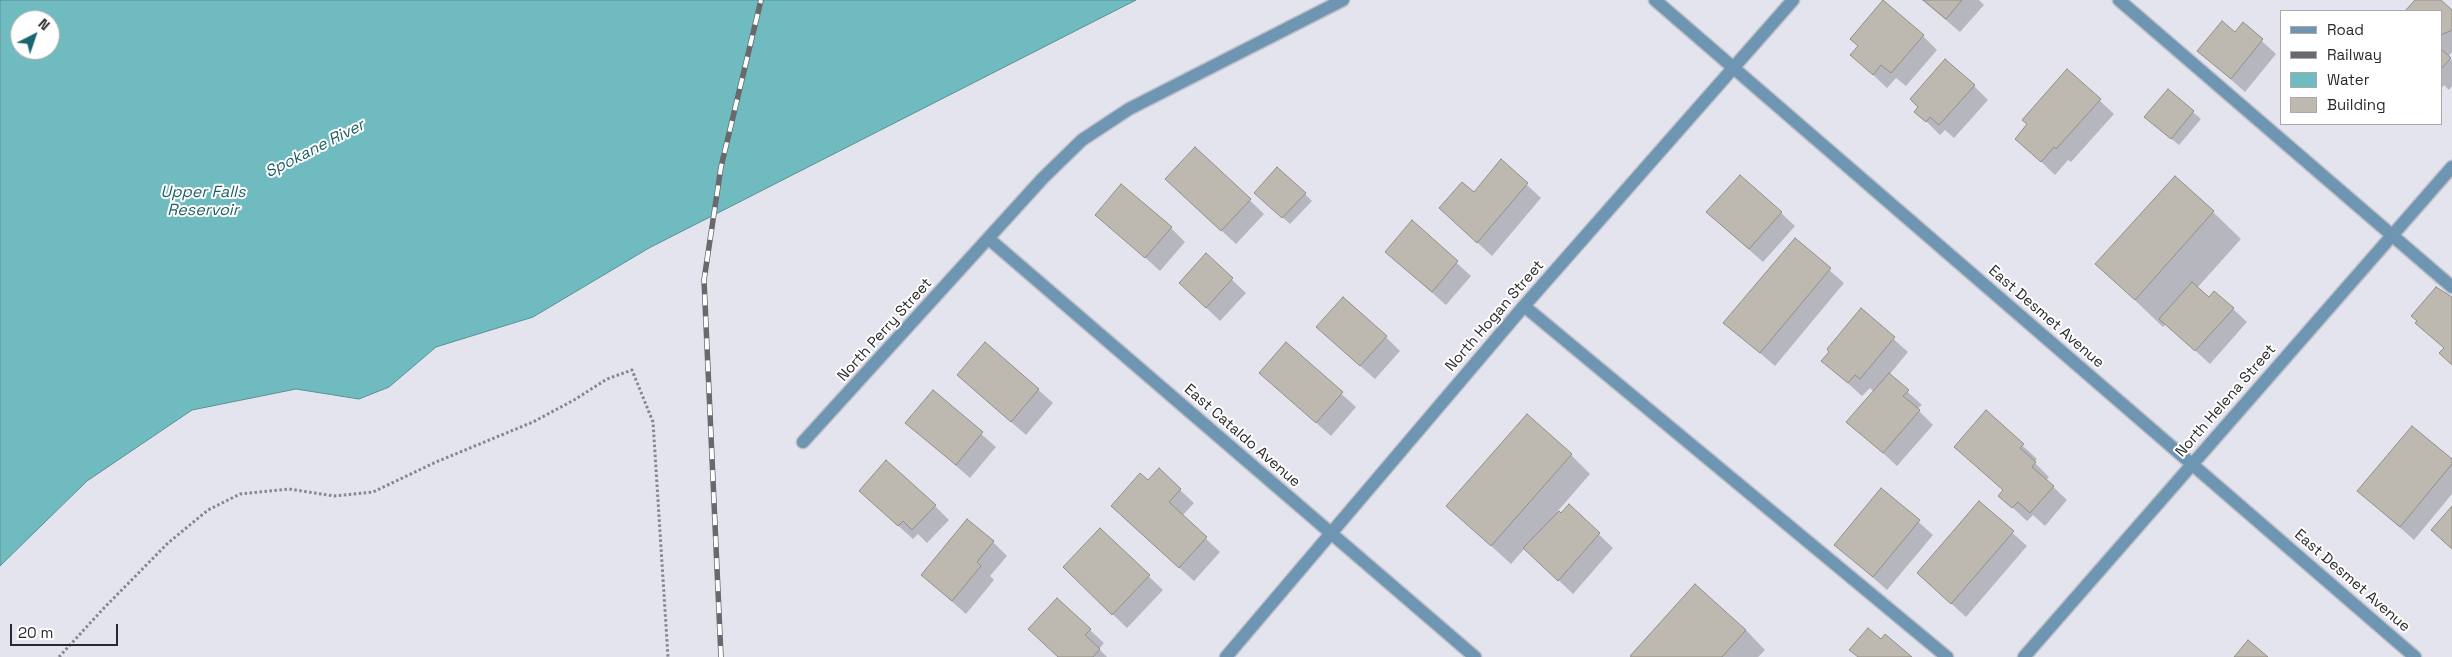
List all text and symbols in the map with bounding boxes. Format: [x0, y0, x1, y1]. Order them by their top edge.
north arrow [10, 10, 60, 60]
legend [2280, 10, 2442, 125]
text: N [35, 15, 54, 34]
text: Road [2327, 20, 2364, 39]
text: Railway [2327, 45, 2382, 64]
text: Water [2327, 70, 2369, 89]
text: Building [2327, 95, 2386, 114]
water label: Spokane River [262, 116, 368, 182]
water label: Upper Falls Reservoir [161, 183, 245, 221]
street label: North Hogan Street [1442, 257, 1548, 375]
street label: East Desmet Avenue [1984, 262, 2108, 372]
street label: North Perry Street [834, 275, 936, 385]
street label: North Helena Street [2172, 341, 2280, 461]
street label: East Cataldo Avenue [1180, 381, 1304, 491]
street label: East Desmet Avenue [2290, 526, 2414, 636]
scale bar [12, 614, 120, 646]
text: 20 m [18, 623, 53, 642]

